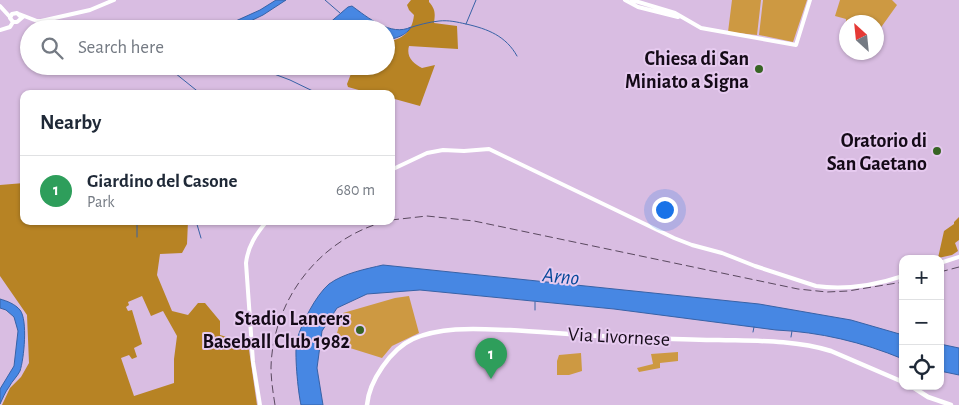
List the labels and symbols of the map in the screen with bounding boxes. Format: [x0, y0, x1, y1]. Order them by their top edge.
north arrow [839, 15, 884, 60]
place label: Chiesa di San Miniato a Signa [625, 49, 749, 92]
marker: Chiesa di San Miniato a Signa [753, 63, 765, 75]
place label: Oratorio di San Gaetano [827, 131, 927, 174]
marker: Oratorio di San Gaetano [931, 145, 943, 157]
your location [652, 197, 678, 223]
water label: Arno [541, 264, 580, 289]
place label: Stadio Lancers Baseball Club 1982 [202, 309, 350, 352]
marker: Stadio Lancers Baseball Club 1982 [354, 324, 366, 336]
street label: Via Livornese [567, 324, 671, 350]
pin: 1 [475, 338, 507, 379]

